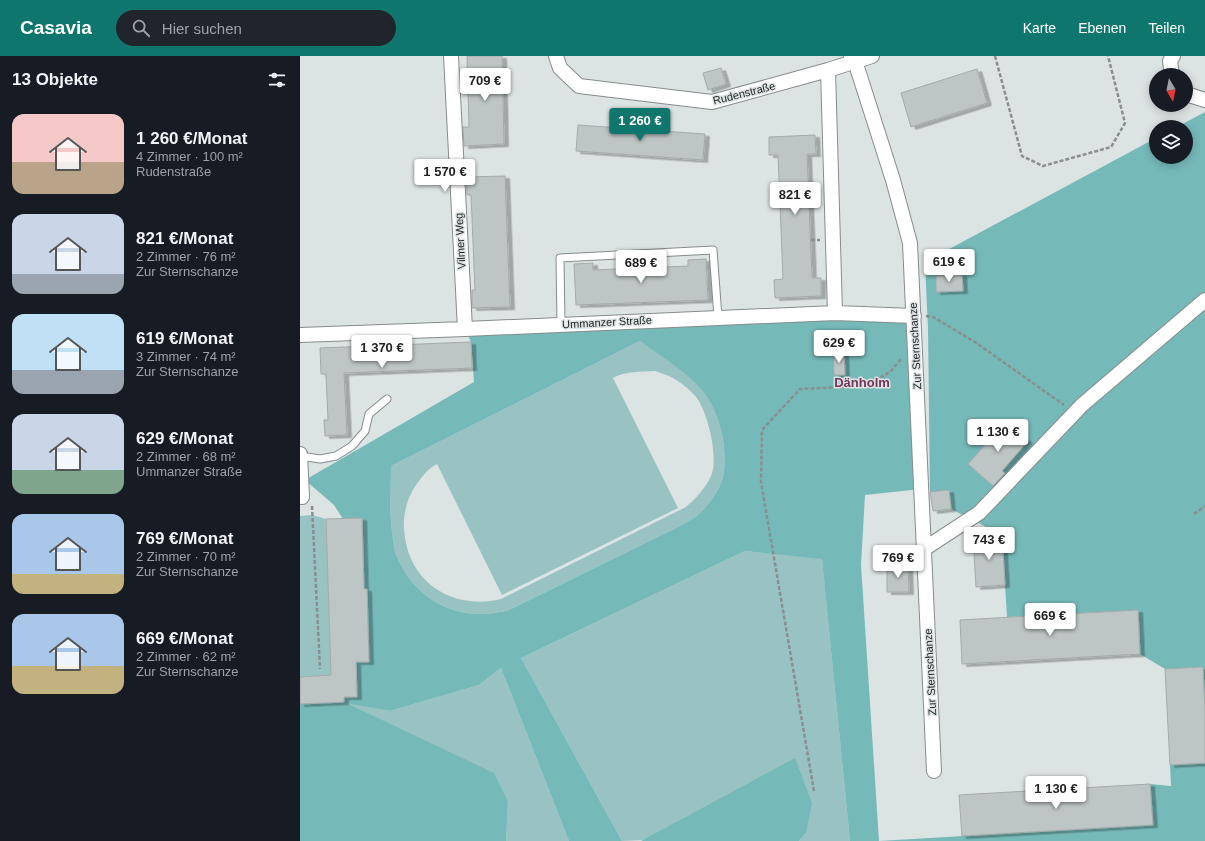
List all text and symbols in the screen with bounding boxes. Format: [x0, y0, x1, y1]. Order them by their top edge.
search box [116, 10, 396, 46]
text: Casavia [20, 17, 92, 38]
icon: search [130, 17, 152, 39]
text: Hier suchen [162, 20, 242, 37]
text: Karte [1023, 20, 1056, 36]
text: Ebenen [1078, 20, 1126, 36]
text: Teilen [1148, 20, 1185, 36]
pin: 709 € [457, 68, 513, 102]
north arrow [1149, 68, 1193, 112]
map controls [1149, 68, 1193, 164]
icon: filters [266, 69, 288, 91]
text: 13 Objekte [12, 70, 98, 89]
text: 709 € [469, 73, 501, 88]
street label: Rudenstraße [712, 79, 776, 107]
pin: 1 260 € [603, 108, 677, 142]
text: 1 260 € [618, 113, 662, 128]
button: layers [1149, 120, 1193, 164]
text: 1 260 €/Monat [136, 129, 248, 148]
icon: home [44, 130, 92, 178]
text: 4 Zimmer · 100 m² [136, 149, 243, 164]
pin: 1 570 € [408, 159, 482, 193]
text: Rudenstraße [136, 164, 211, 179]
text: 1 570 € [423, 164, 467, 179]
pin: 821 € [767, 182, 823, 216]
text: 821 € [779, 187, 811, 202]
street label: Vilmer Weg [453, 212, 467, 270]
text: 821 €/Monat [136, 229, 233, 248]
icon: home [44, 230, 92, 278]
text: 2 Zimmer · 76 m² [136, 249, 236, 264]
pin: 619 € [921, 249, 977, 283]
pin: 689 € [613, 250, 669, 284]
text: 619 € [933, 254, 965, 269]
text: 689 € [625, 255, 657, 270]
text: Zur Sternschanze [136, 264, 239, 279]
street label: Zur Sternschanze [907, 302, 923, 390]
street label: Ummanzer Straße [562, 314, 652, 330]
text: 619 €/Monat [136, 329, 233, 348]
icon: home [44, 330, 92, 378]
pin: 629 € [811, 330, 867, 364]
pin: 1 370 € [345, 335, 419, 369]
text: 629 € [823, 335, 855, 350]
text: 1 370 € [360, 340, 404, 355]
text: 3 Zimmer · 74 m² [136, 349, 236, 364]
text: Zur Sternschanze [136, 364, 239, 379]
district label: Dänholm [834, 375, 890, 390]
pin: 1 130 € [961, 419, 1035, 453]
text: 1 130 € [976, 424, 1020, 439]
text: 629 €/Monat [136, 429, 233, 448]
icon: home [44, 430, 92, 478]
text: 2 Zimmer · 68 m² [136, 449, 236, 464]
text: Ummanzer Straße [136, 464, 242, 479]
pin: 743 € [961, 527, 1017, 561]
text: 769 €/Monat [136, 529, 233, 548]
icon: home [44, 530, 92, 578]
text: 743 € [973, 532, 1005, 547]
pin: 769 € [870, 545, 926, 579]
text: 2 Zimmer · 70 m² [136, 549, 236, 564]
text: 769 € [882, 550, 914, 565]
text: Zur Sternschanze [136, 564, 239, 579]
pin: 669 € [1022, 603, 1078, 637]
text: 669 € [1034, 608, 1066, 623]
street label: Zur Sternschanze [922, 628, 938, 716]
text: 669 €/Monat [136, 629, 233, 648]
icon: home [44, 630, 92, 678]
text: 2 Zimmer · 62 m² [136, 649, 236, 664]
text: Zur Sternschanze [136, 664, 239, 679]
pin: 1 130 € [1019, 776, 1093, 810]
text: 1 130 € [1034, 781, 1078, 796]

